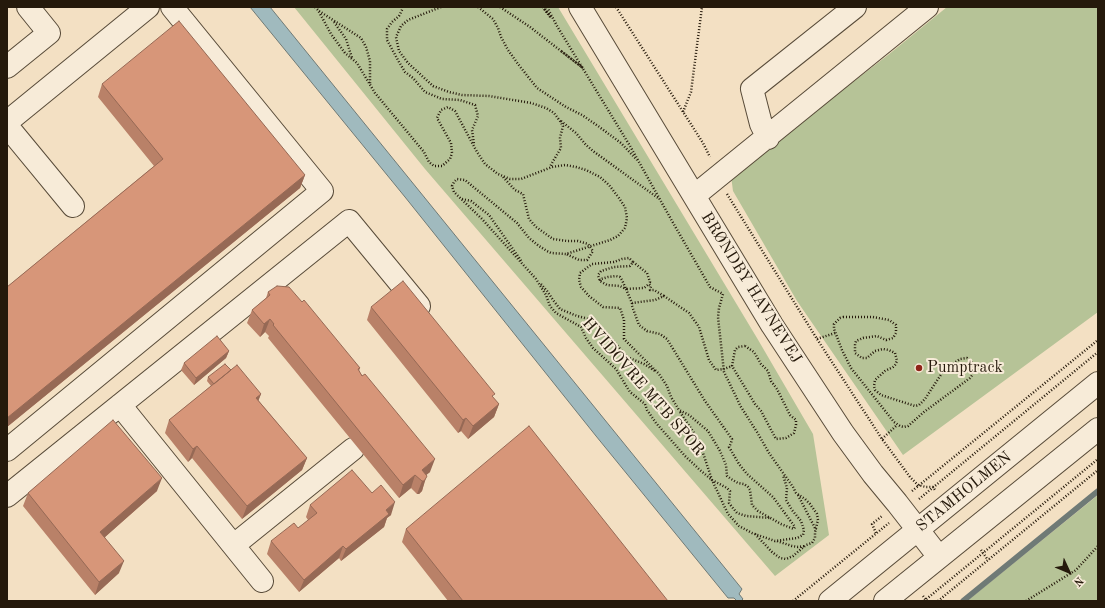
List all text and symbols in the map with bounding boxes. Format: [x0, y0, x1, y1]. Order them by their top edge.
street label: BRØNDBY HAVNEVEJ [696, 209, 806, 367]
street label: HVIDOVRE MTB SPOR [578, 314, 708, 460]
place label: Pumptrack [927, 358, 1003, 378]
marker: Pumptrack [914, 363, 924, 373]
street label: STAMHOLMEN [912, 448, 1016, 536]
north arrow [1049, 552, 1089, 592]
text: N [1071, 574, 1085, 588]

